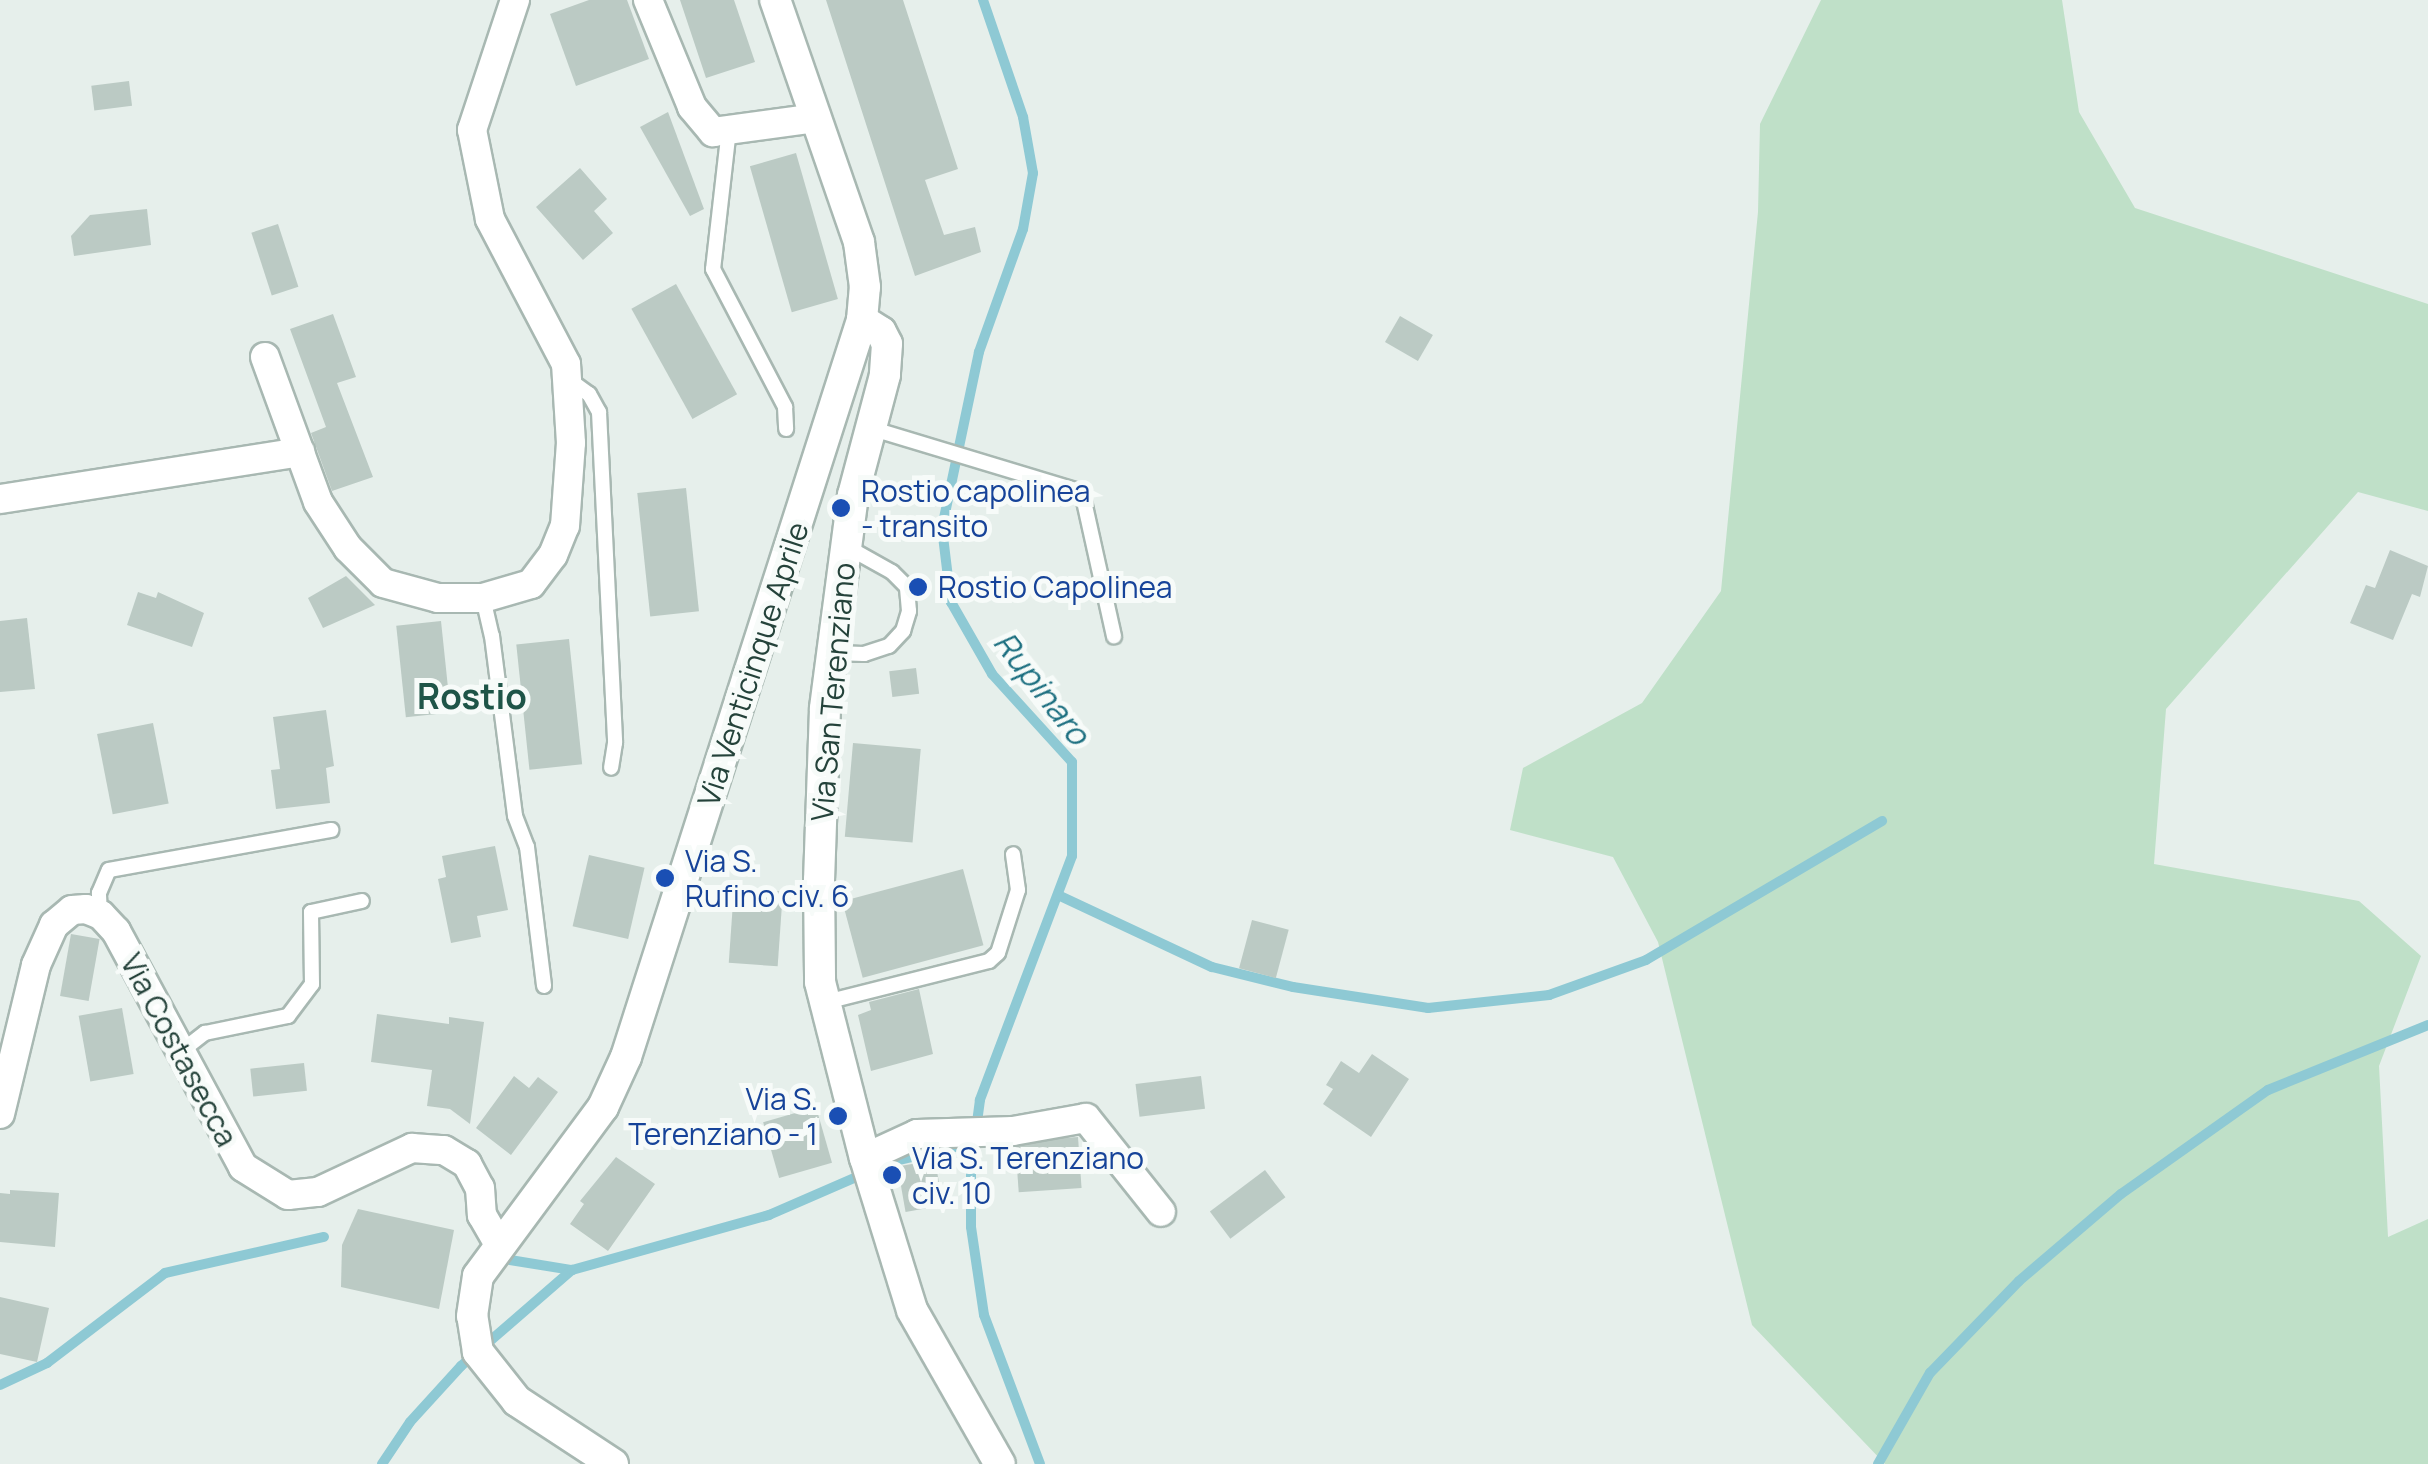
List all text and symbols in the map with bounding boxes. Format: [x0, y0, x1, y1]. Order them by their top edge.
place label: Rostio capolinea - transito [861, 473, 1090, 544]
marker: Rostio capolinea - transito [830, 497, 852, 519]
street label: Via Venticinque Aprile [690, 517, 816, 811]
street label: Via San Terenziano [804, 561, 862, 823]
place label: Rostio Capolinea [938, 569, 1172, 605]
marker: Rostio Capolinea [907, 576, 929, 598]
water label: Rupinaro [986, 624, 1098, 752]
district label: Rostio [417, 675, 527, 717]
place label: Via S. Rufino civ. 6 [685, 843, 850, 914]
marker: Via S. Rufino civ. 6 [654, 867, 676, 889]
street label: Via Costasecca [113, 947, 245, 1153]
place label: Via S. Terenziano - 1 [628, 1081, 818, 1152]
marker: Via S. Terenziano - 1 [827, 1105, 849, 1127]
place label: Via S. Terenziano civ. 10 [912, 1140, 1144, 1210]
marker: Via S. Terenziano civ. 10 [881, 1164, 903, 1186]

